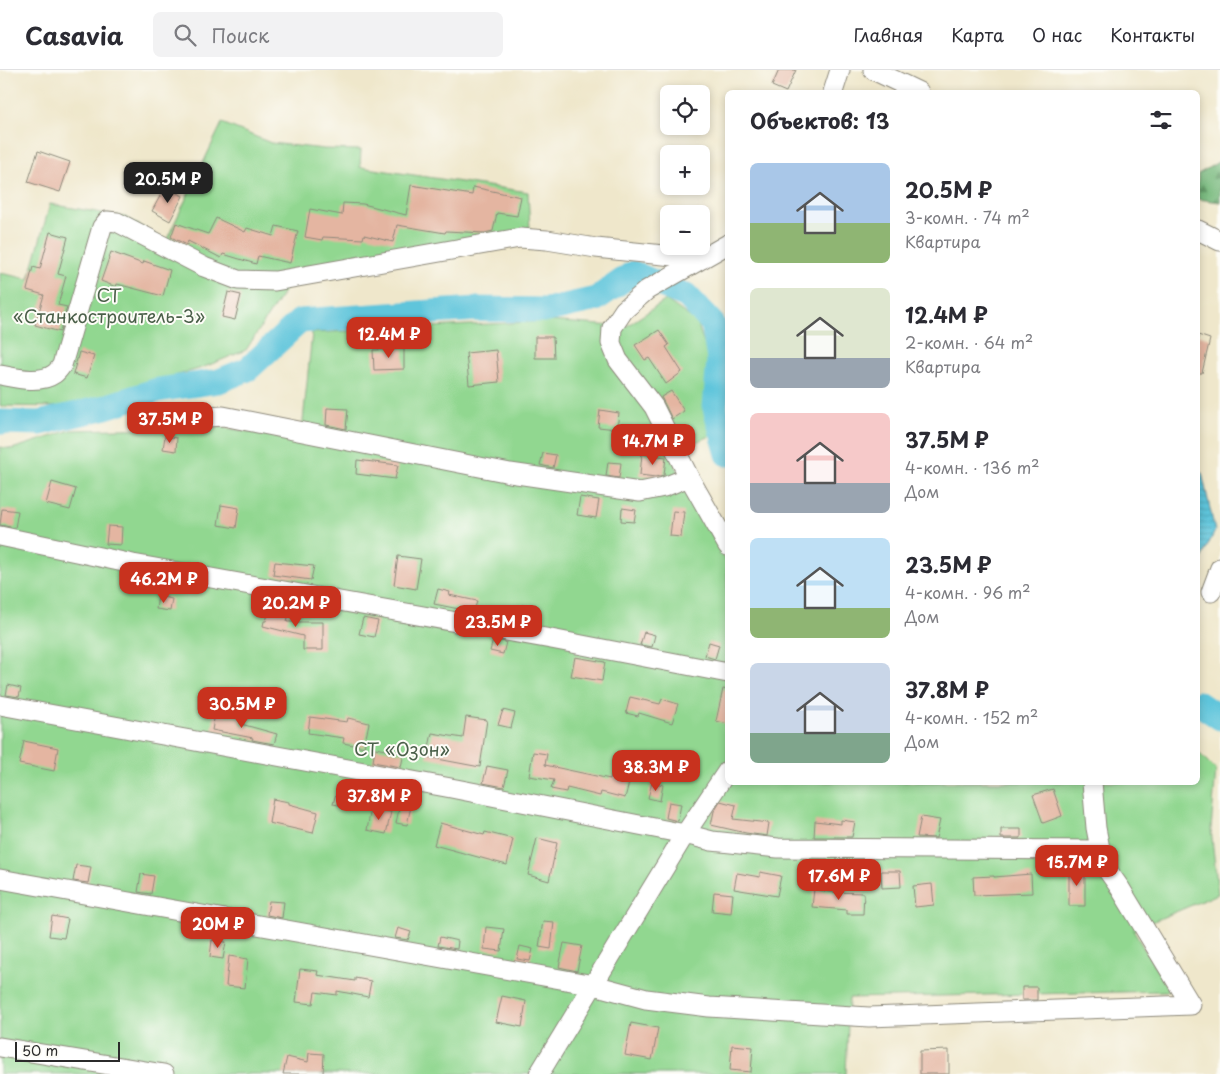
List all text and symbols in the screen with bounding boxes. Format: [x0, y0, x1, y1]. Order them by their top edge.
search box [153, 12, 503, 57]
text: Casavia [25, 17, 123, 53]
icon: search [171, 21, 199, 49]
text: Поиск [211, 21, 269, 49]
text: Главная [854, 21, 923, 48]
text: Карта [951, 21, 1004, 48]
text: О нас [1032, 21, 1082, 48]
text: Контакты [1110, 21, 1195, 48]
map controls [660, 85, 710, 255]
button: locate [660, 85, 710, 135]
text: Объектов: 13 [750, 104, 890, 136]
icon: filters [1147, 106, 1175, 134]
button: + [660, 145, 710, 195]
pin: 20.5M ₽ [122, 162, 214, 204]
text: 20.5M ₽ [135, 166, 201, 190]
text: 20.5M ₽ [905, 173, 992, 205]
icon: home [790, 183, 850, 243]
button: − [660, 205, 710, 255]
text: 3-комн. · 74 m² [905, 205, 1030, 229]
text: Квартира [905, 229, 980, 253]
park label: СТ «Станкостроитель-3» [13, 281, 205, 329]
text: 12.4M ₽ [905, 298, 988, 330]
icon: home [790, 308, 850, 368]
pin: 12.4M ₽ [343, 316, 435, 359]
text: 12.4M ₽ [358, 321, 420, 345]
text: 2-комн. · 64 m² [905, 330, 1033, 354]
text: Квартира [905, 354, 980, 378]
pin: 37.5M ₽ [124, 402, 216, 444]
text: 37.5M ₽ [138, 406, 202, 430]
text: 37.5M ₽ [905, 423, 989, 455]
pin: 14.7M ₽ [607, 424, 699, 466]
text: 14.7M ₽ [622, 428, 684, 452]
icon: home [790, 433, 850, 493]
text: 4-комн. · 136 m² [905, 455, 1039, 479]
text: Дом [905, 479, 939, 503]
text: 23.5M ₽ [905, 548, 992, 580]
icon: home [790, 558, 850, 618]
pin: 46.2M ₽ [118, 562, 210, 604]
text: 46.2M ₽ [130, 566, 198, 590]
text: 4-комн. · 96 m² [905, 580, 1030, 604]
pin: 20.2M ₽ [250, 586, 342, 628]
text: 20.2M ₽ [262, 590, 330, 614]
pin: 23.5M ₽ [452, 604, 544, 647]
text: Дом [905, 604, 939, 628]
text: 23.5M ₽ [465, 609, 531, 633]
text: 37.8M ₽ [905, 673, 989, 705]
icon: home [790, 683, 850, 743]
pin: 30.5M ₽ [196, 686, 288, 729]
text: 30.5M ₽ [209, 691, 276, 715]
text: 4-комн. · 152 m² [905, 705, 1038, 729]
text: Дом [905, 729, 939, 753]
park label: СТ «Озон» [354, 735, 450, 762]
pin: 38.3M ₽ [610, 750, 702, 792]
text: 38.3M ₽ [623, 754, 689, 778]
pin: 37.8M ₽ [333, 778, 425, 821]
text: 37.8M ₽ [347, 783, 411, 807]
pin: 15.7M ₽ [1031, 844, 1123, 887]
text: 15.7M ₽ [1046, 849, 1108, 873]
pin: 17.6M ₽ [793, 858, 885, 901]
text: 17.6M ₽ [808, 863, 870, 887]
pin: 20M ₽ [183, 906, 253, 949]
text: 20M ₽ [192, 911, 244, 935]
scale bar [15, 1039, 120, 1062]
text: 50 m [22, 1040, 58, 1061]

